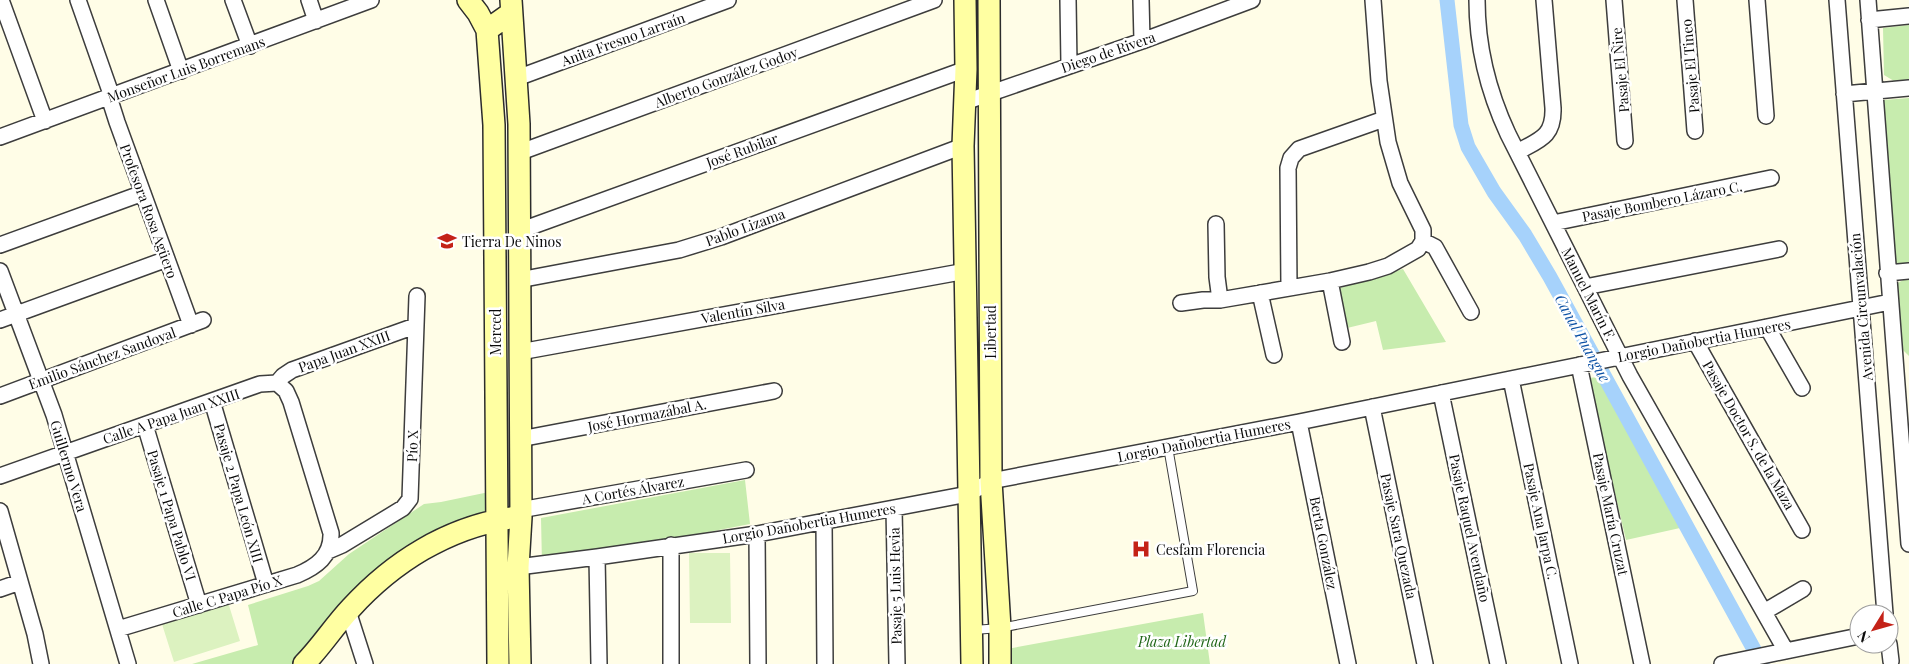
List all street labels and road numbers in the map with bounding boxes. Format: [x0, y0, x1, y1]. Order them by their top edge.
street label: Anita Fresno Larraín [558, 8, 688, 71]
street label: Pasaje El Tineo [1676, 18, 1704, 114]
street label: Diego de Rivera [1058, 27, 1158, 77]
street label: Pasaje El Ñire [1607, 27, 1633, 113]
street label: Monseñor Luis Borremans [104, 32, 268, 106]
street label: Alberto González Godoy [651, 42, 800, 112]
street label: José Rubilar [702, 128, 781, 172]
street label: Profesora Rosa Agüero [116, 141, 182, 281]
street label: Pasaje Bombero Lázaro C. [1580, 176, 1744, 226]
street label: Pablo Lizama [703, 204, 787, 250]
street label: Avenida Circunvalación [1845, 232, 1877, 383]
street label: Manuel Marín F. [1557, 244, 1621, 344]
street label: Valentín Silva [699, 294, 786, 328]
street label: Libertad [981, 305, 1000, 359]
street label: Merced [486, 309, 505, 356]
street label: Lorgio Dañobertia Humeres [1616, 314, 1792, 366]
street label: Emilio Sánchez Sandoval [26, 322, 178, 394]
street label: Papa Juan XXIII [295, 325, 393, 376]
street label: Pasaje Doctor S. de la Maza [1698, 357, 1800, 513]
street label: Calle A Papa Juan XXIII [100, 384, 242, 448]
street label: José Hormazábal A. [585, 394, 708, 436]
street label: Lorgio Dañobertia Humeres [1116, 414, 1292, 466]
street label: Guillermo Vera [46, 418, 92, 514]
street label: Pasaje 2 Papa León XIII [210, 421, 268, 565]
street label: Pío X [402, 429, 422, 462]
street label: Pasaje 1 Papa Pablo VI [143, 447, 201, 583]
street label: Pasaje María Cruzat [1589, 451, 1633, 578]
street label: Pasaje Raquel Avendaño [1445, 452, 1495, 604]
street label: Pasaje Ana Jarpa C. [1519, 461, 1563, 581]
street label: Pasaje Sara Quezada [1376, 471, 1422, 601]
street label: A Cortés Álvarez [579, 472, 686, 509]
street label: Berta González [1306, 495, 1342, 591]
street label: Lorgio Dañobertia Humeres [721, 498, 897, 548]
street label: Pasaje 5 Luis Hevia [884, 527, 906, 645]
street label: Calle C Papa Pío X [170, 570, 284, 622]

